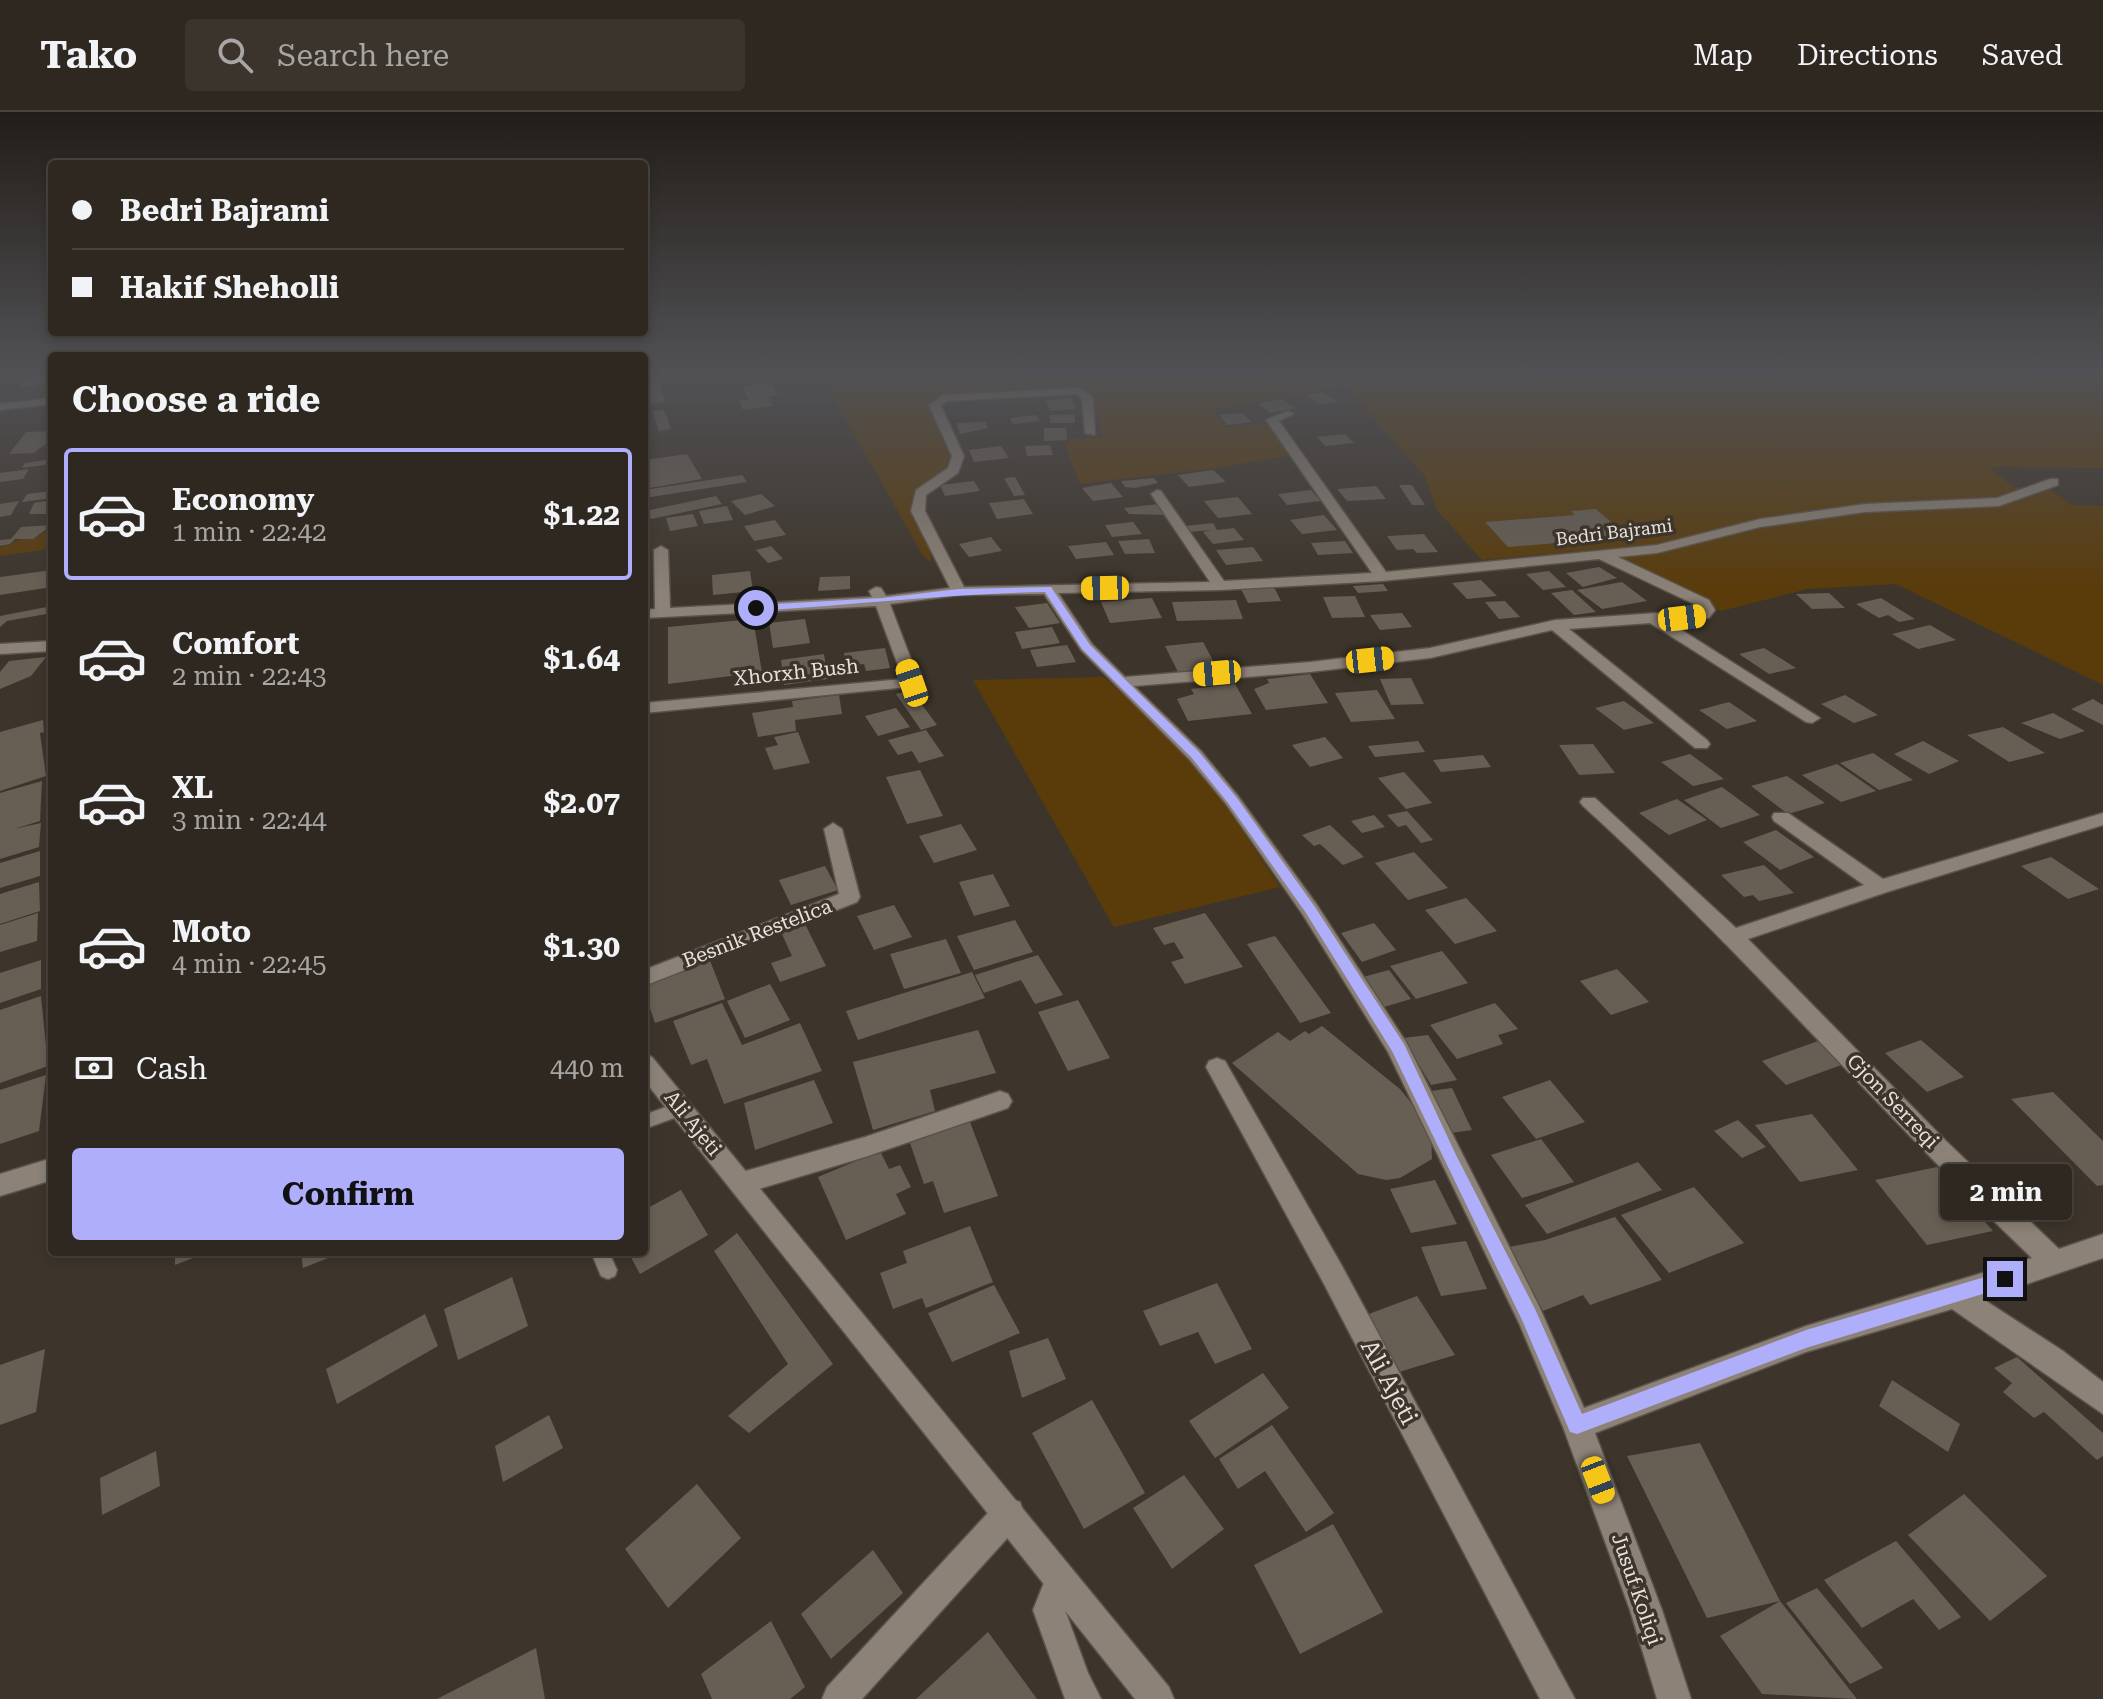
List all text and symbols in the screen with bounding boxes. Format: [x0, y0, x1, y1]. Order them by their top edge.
search box [185, 19, 745, 91]
text: Tako [40, 33, 137, 77]
icon: search [213, 33, 257, 77]
text: Search here [277, 38, 449, 73]
text: Map [1693, 39, 1753, 72]
text: Directions [1797, 39, 1938, 72]
text: Saved [1982, 39, 2063, 72]
text: Bedri Bajrami [120, 193, 329, 228]
text: Hakif Sheholli [120, 270, 339, 305]
text: Choose a ride [72, 379, 320, 421]
icon: car [76, 478, 148, 550]
text: Economy [172, 482, 314, 517]
text: $1.22 [543, 497, 620, 532]
street label: Bedri Bajrami [1554, 514, 1674, 550]
text: 1 min · 22:42 [172, 517, 327, 547]
car [1081, 576, 1129, 600]
route start [738, 590, 774, 626]
car [1657, 603, 1707, 633]
icon: car [76, 622, 148, 694]
text: Comfort [172, 626, 299, 661]
text: $1.64 [543, 641, 620, 676]
car [1345, 646, 1395, 674]
street label: Xhorxh Bush [732, 653, 860, 691]
car [893, 656, 931, 710]
car [1192, 659, 1242, 687]
text: 2 min · 22:43 [172, 661, 327, 691]
icon: car [76, 766, 148, 838]
text: XL [172, 770, 213, 805]
text: $2.07 [543, 785, 620, 820]
text: 3 min · 22:44 [172, 805, 327, 835]
street label: Besnik Restelica [679, 893, 835, 972]
icon: car [76, 910, 148, 982]
text: Moto [172, 914, 251, 949]
text: $1.30 [543, 929, 620, 964]
text: 4 min · 22:45 [172, 949, 327, 979]
icon: cash [72, 1046, 116, 1090]
street label: Gjon Serreqi [1842, 1049, 1944, 1153]
text: Cash [136, 1051, 207, 1086]
text: 440 m [550, 1053, 624, 1083]
street label: Ali Ajeti [660, 1086, 726, 1160]
button: Confirm [72, 1148, 624, 1240]
callout: 2 min [1939, 1163, 2071, 1219]
text: 2 min [1970, 1177, 2042, 1207]
route end [1987, 1261, 2023, 1297]
street label: Ali Ajeti [1355, 1335, 1423, 1429]
car [1578, 1453, 1618, 1507]
street label: Jusuf Koliqi [1607, 1530, 1667, 1648]

